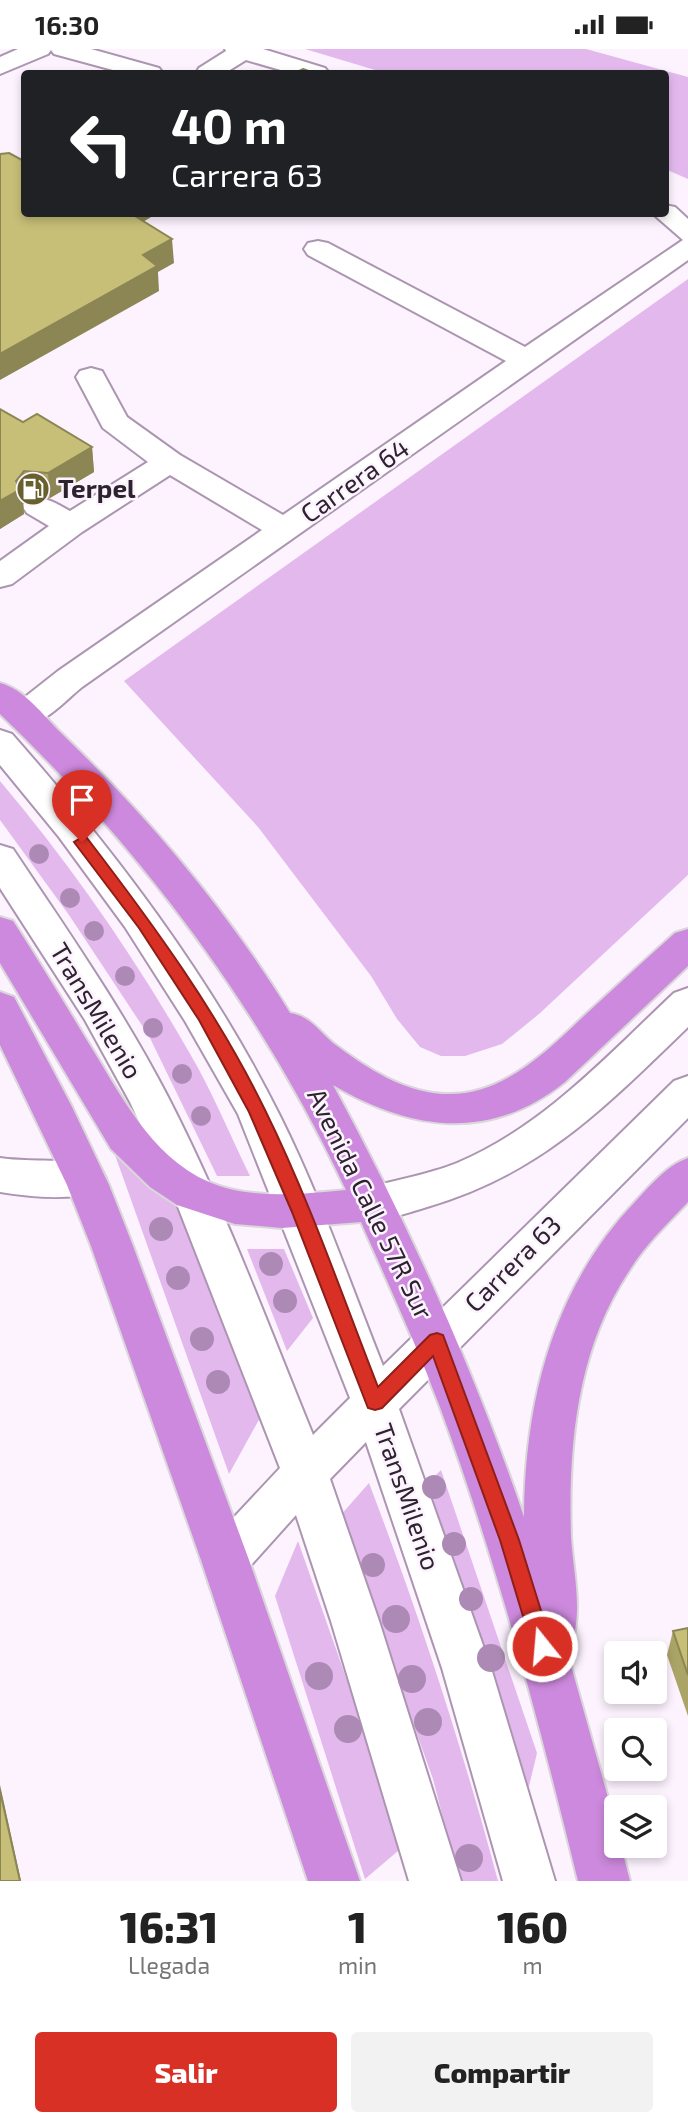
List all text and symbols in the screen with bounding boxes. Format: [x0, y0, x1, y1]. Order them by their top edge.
text: 16:30 [35, 9, 99, 40]
text: 40 m [171, 95, 287, 154]
icon: left [56, 98, 147, 189]
text: Carrera 63 [171, 155, 323, 193]
street label: Carrera 64 [294, 431, 414, 528]
fuel station icon: Terpel [14, 470, 52, 508]
place label: Terpel [58, 472, 136, 503]
pin [52, 770, 112, 842]
icon: arrive [63, 781, 101, 819]
street label: TransMilenio [45, 937, 150, 1084]
street label: Avenida Calle 57R Sur [302, 1083, 441, 1324]
street label: Carrera 63 [457, 1208, 567, 1318]
street label: TransMilenio [369, 1419, 448, 1574]
position arrow [505, 1609, 579, 1683]
map controls [604, 1641, 667, 1858]
button: sound [604, 1641, 667, 1704]
button: search [604, 1718, 667, 1781]
button: layers [604, 1795, 667, 1858]
text: 16:31 [120, 1901, 218, 1951]
text: 1 [348, 1901, 367, 1951]
text: 160 [497, 1901, 568, 1951]
text: Llegada [128, 1951, 210, 1979]
text: min [338, 1951, 377, 1979]
text: m [522, 1951, 543, 1979]
button: Salir [35, 2032, 337, 2112]
button: Compartir [351, 2032, 653, 2112]

